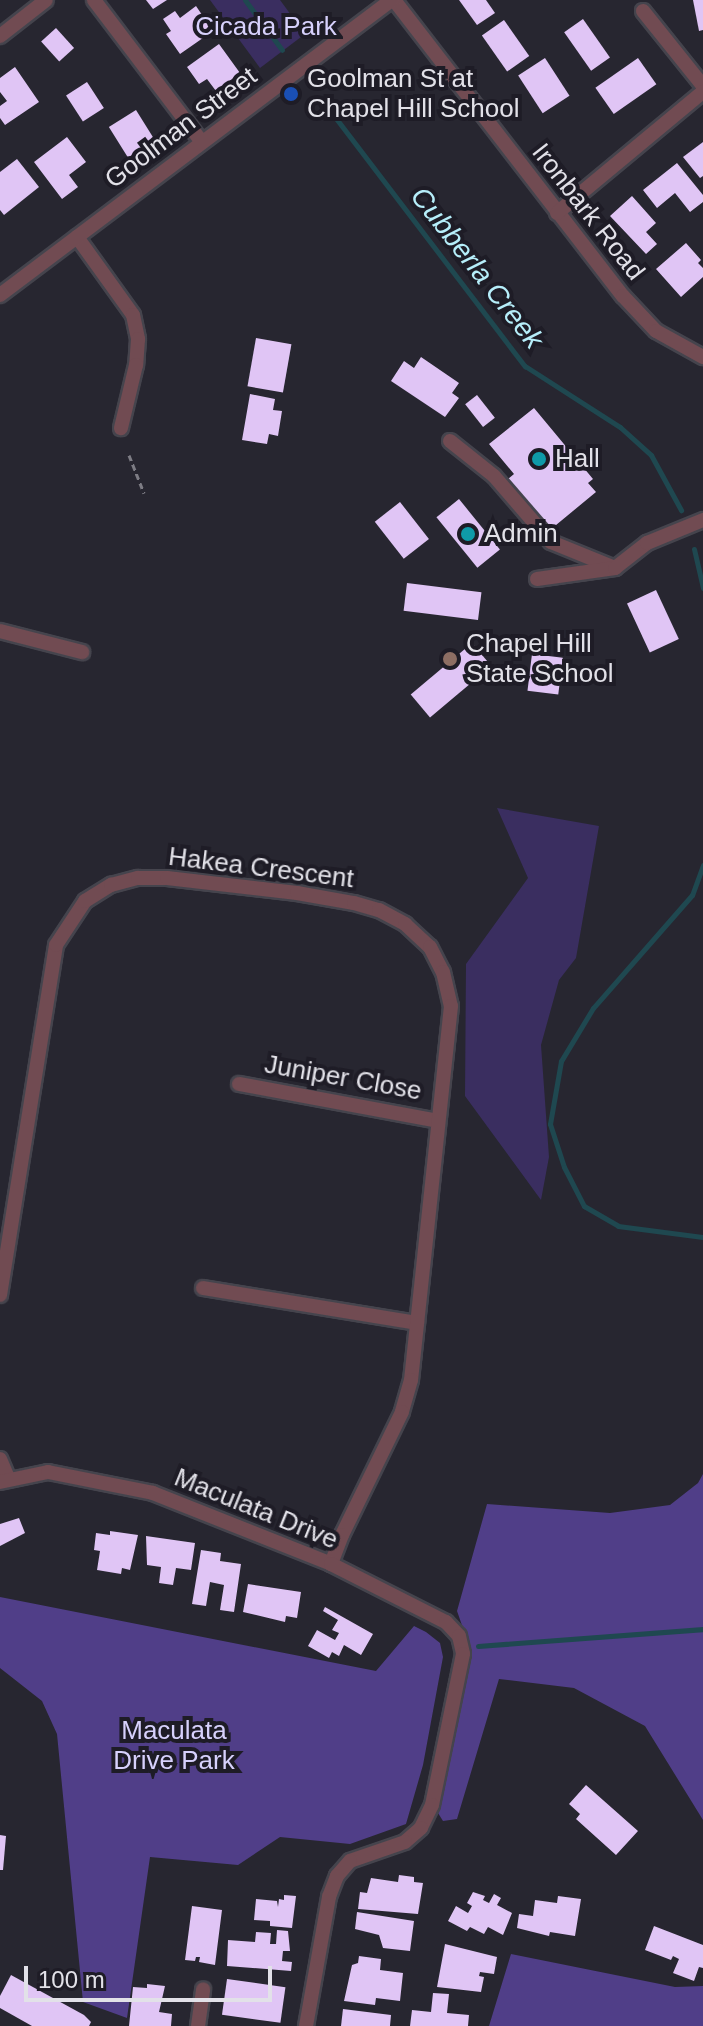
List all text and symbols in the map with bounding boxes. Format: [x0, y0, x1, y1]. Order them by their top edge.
park label: Cicada Park [195, 11, 337, 43]
street label: Goolman Street [99, 61, 263, 195]
place label: Goolman St at Chapel Hill School [307, 63, 519, 124]
marker: Goolman St at Chapel Hill School [282, 85, 300, 103]
street label: Ironbark Road [525, 137, 651, 287]
water label: Cubberla Creek [403, 180, 551, 356]
place label: Hall [555, 443, 600, 475]
marker: Hall [530, 450, 548, 468]
place label: Admin [484, 518, 558, 550]
marker: Admin [459, 525, 477, 543]
place label: Chapel Hill State School [466, 628, 613, 690]
marker: Chapel Hill State School [441, 650, 459, 668]
street label: Hakea Crescent [167, 841, 355, 895]
street label: Juniper Close [262, 1049, 424, 1107]
street label: Maculata Drive [170, 1462, 342, 1556]
park label: Maculata Drive Park [113, 1715, 235, 1776]
scale bar [28, 1950, 276, 2000]
text: 100 m [38, 1966, 105, 1993]

